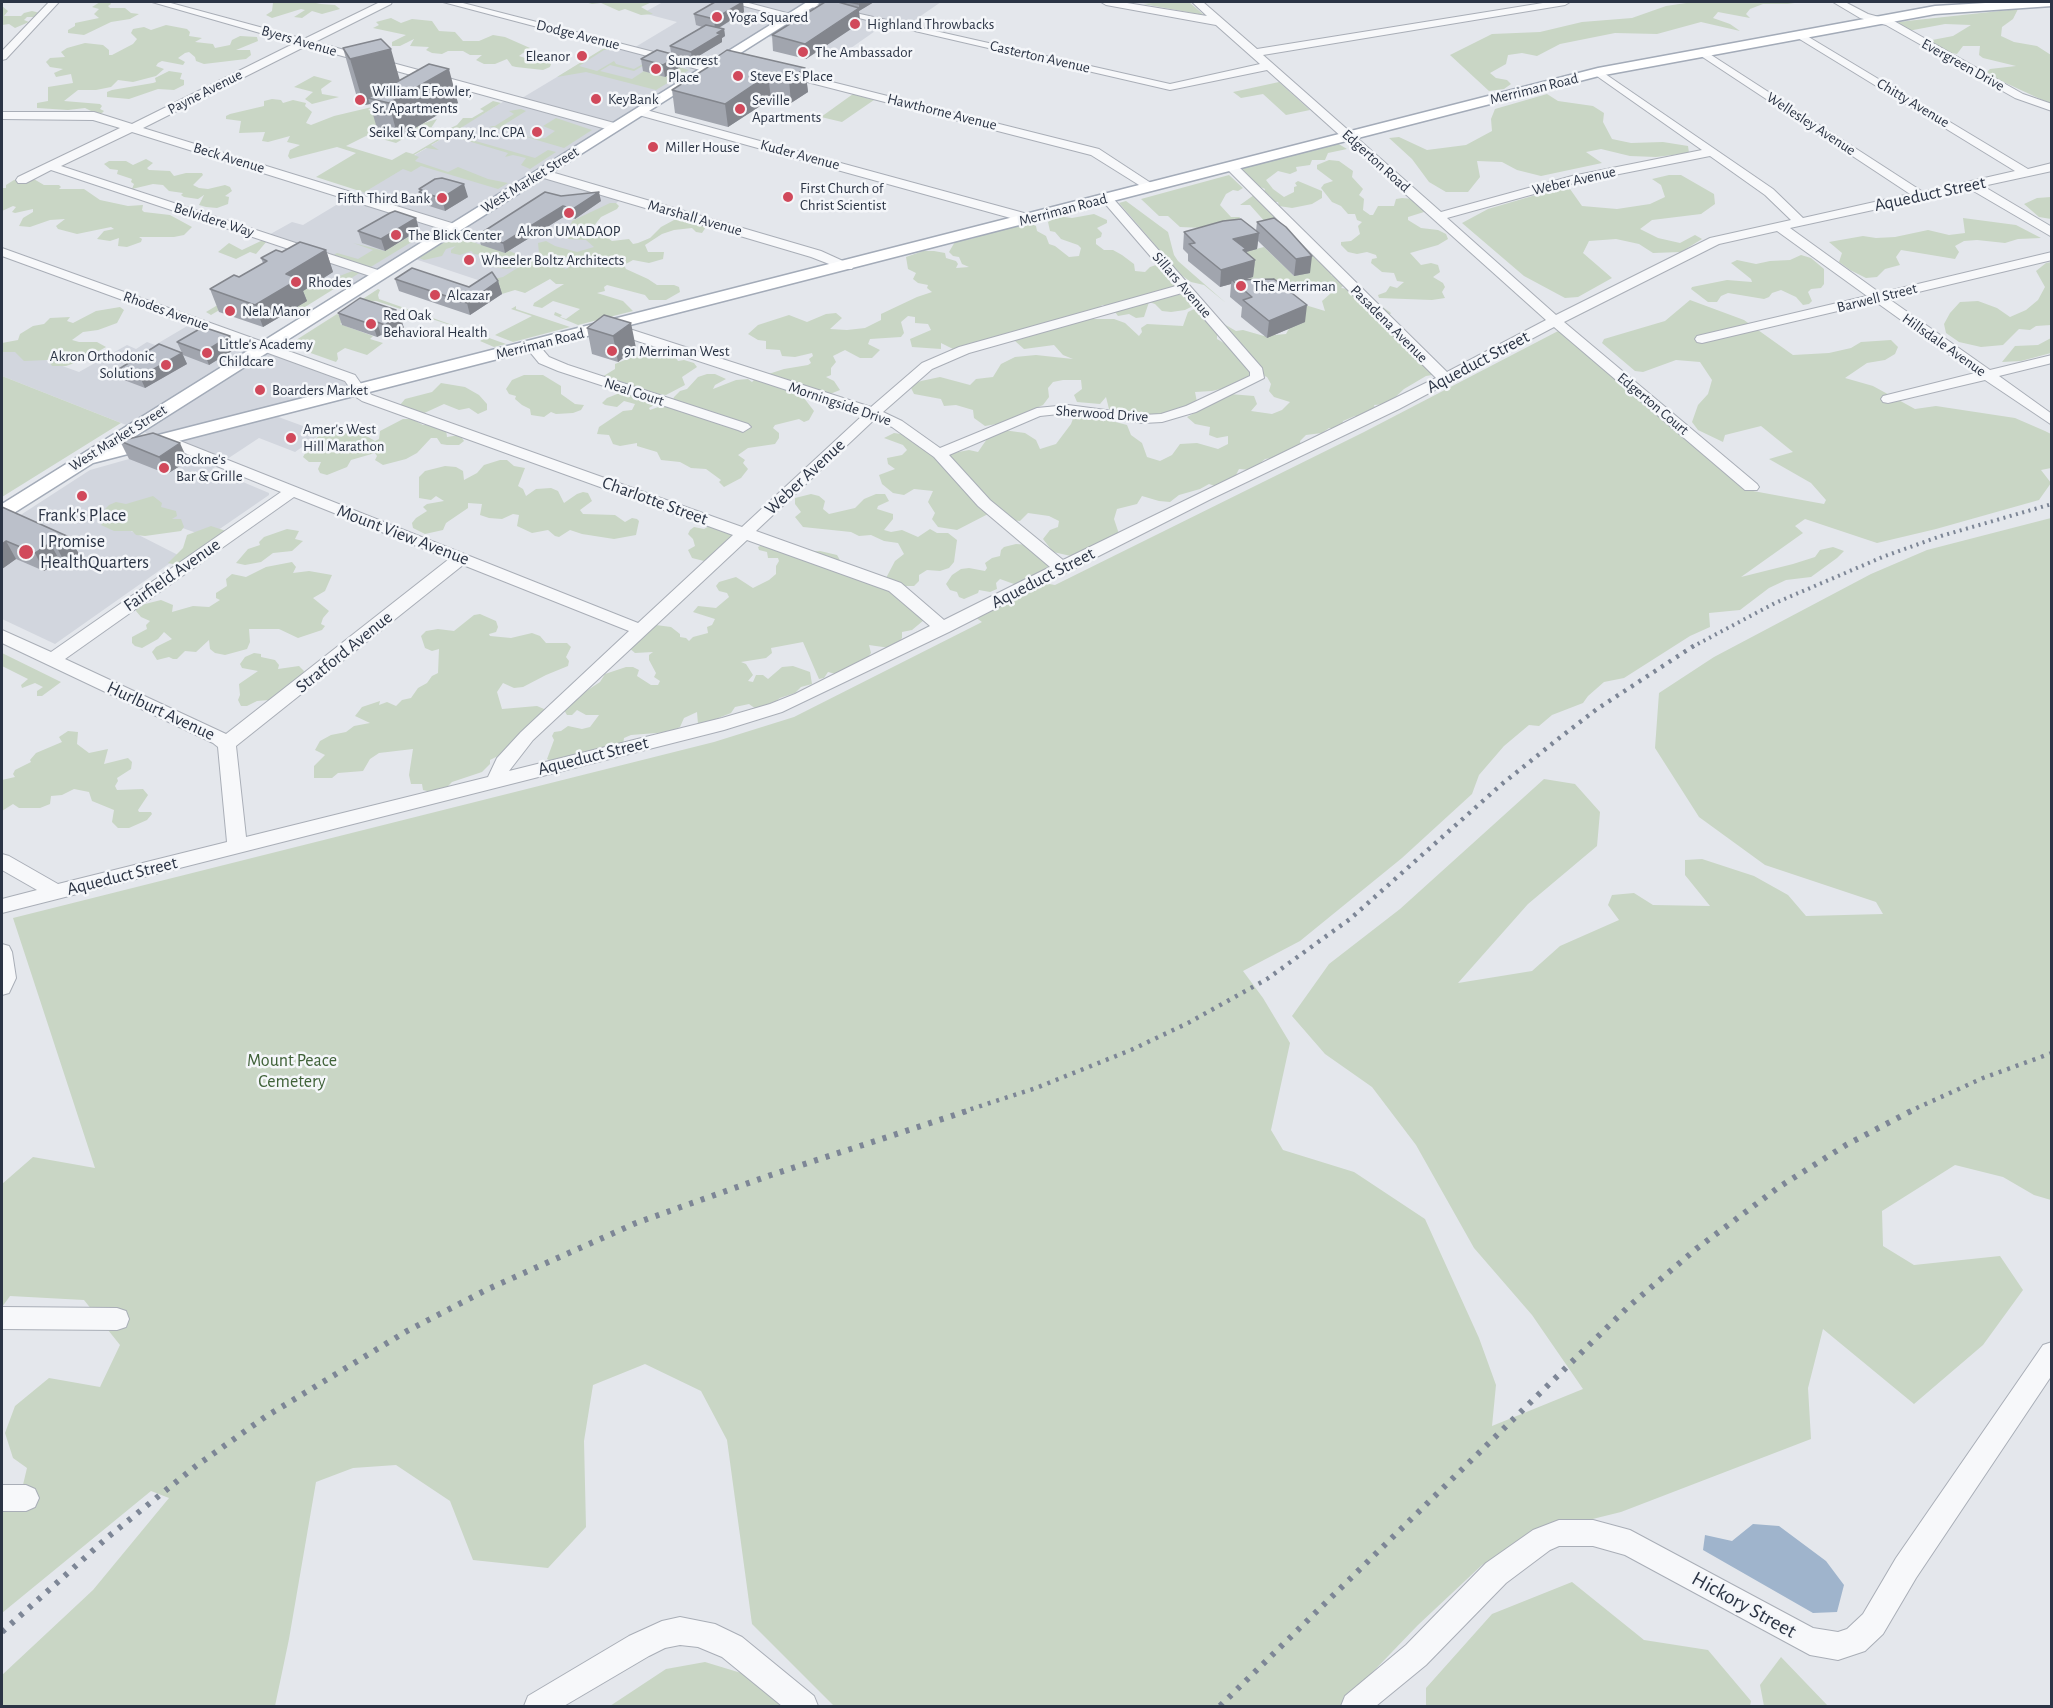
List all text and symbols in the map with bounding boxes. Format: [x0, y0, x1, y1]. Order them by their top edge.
place label: Yoga Squared [729, 8, 808, 26]
marker: Yoga Squared [710, 10, 724, 24]
place label: Highland Throwbacks [867, 15, 994, 33]
street label: Dodge Avenue [534, 16, 622, 54]
marker: Highland Throwbacks [848, 17, 862, 31]
street label: Byers Avenue [259, 22, 339, 60]
street label: Evergreen Drive [1918, 35, 2008, 95]
street label: Casterton Avenue [988, 37, 1092, 77]
place label: The Ambassador [815, 43, 912, 61]
marker: The Ambassador [796, 45, 810, 59]
place label: Eleanor [526, 47, 570, 65]
marker: Eleanor [575, 49, 589, 63]
place label: Suncrest Place [668, 51, 718, 86]
marker: Suncrest Place [649, 62, 663, 76]
street label: Payne Avenue [165, 66, 245, 118]
place label: Steve E’s Place [750, 67, 833, 85]
marker: Steve E’s Place [731, 69, 745, 83]
street label: Merriman Road [1488, 69, 1580, 109]
street label: Chitty Avenue [1873, 74, 1953, 132]
place label: William E Fowler, Sr. Apartments [372, 82, 472, 117]
street label: Wellesley Avenue [1763, 88, 1859, 160]
place label: KeyBank [608, 90, 659, 108]
street label: Hawthorne Avenue [885, 90, 999, 134]
place label: Seville Apartments [752, 91, 821, 126]
marker: KeyBank [589, 92, 603, 106]
marker: William E Fowler, Sr. Apartments [353, 93, 367, 107]
marker: Seville Apartments [733, 102, 747, 116]
place label: Seikel & Company, Inc. CPA [369, 123, 525, 141]
marker: Seikel & Company, Inc. CPA [530, 125, 544, 139]
street label: Edgerton Road [1338, 126, 1414, 196]
street label: Kuder Avenue [758, 136, 842, 174]
place label: Miller House [665, 138, 740, 156]
street label: Beck Avenue [191, 139, 267, 177]
marker: Miller House [646, 140, 660, 154]
street label: West Market Street [478, 143, 582, 217]
street label: Weber Avenue [1530, 163, 1618, 199]
street label: Aqueduct Street [1872, 172, 1988, 216]
place label: First Church of Christ Scientist [800, 179, 886, 214]
place label: Fifth Third Bank [337, 189, 430, 207]
marker: First Church of Christ Scientist [781, 190, 795, 204]
street label: Merriman Road [1017, 190, 1109, 230]
marker: Fifth Third Bank [435, 191, 449, 205]
street label: Marshall Avenue [646, 196, 744, 240]
street label: Belvidere Way [172, 199, 256, 241]
marker: Akron UMADAOP [562, 206, 576, 220]
place label: Akron UMADAOP [518, 222, 620, 240]
place label: The Blick Center [408, 226, 501, 244]
marker: The Blick Center [389, 228, 403, 242]
street label: Sillars Avenue [1148, 248, 1216, 322]
place label: Wheeler Boltz Architects [481, 251, 624, 269]
marker: Wheeler Boltz Architects [462, 253, 476, 267]
place label: Rhodes [308, 273, 352, 291]
marker: Rhodes [289, 275, 303, 289]
place label: The Merriman [1253, 277, 1336, 295]
marker: The Merriman [1234, 279, 1248, 293]
street label: Barwell Street [1835, 279, 1919, 317]
street label: Pasadena Avenue [1346, 281, 1432, 367]
place label: Alcazar [447, 286, 490, 304]
street label: Rhodes Avenue [121, 287, 211, 335]
marker: Alcazar [428, 288, 442, 302]
place label: Nela Manor [242, 302, 310, 320]
marker: Nela Manor [223, 304, 237, 318]
place label: Red Oak Behavioral Health [383, 306, 487, 341]
street label: Hillsdale Avenue [1899, 309, 1989, 381]
marker: Red Oak Behavioral Health [364, 317, 378, 331]
street label: Merriman Road [494, 324, 586, 364]
street label: Aqueduct Street [1423, 326, 1533, 398]
place label: Little's Academy Childcare [219, 335, 313, 370]
place label: 91 Merriman West [624, 342, 729, 360]
marker: 91 Merriman West [605, 344, 619, 358]
marker: Little's Academy Childcare [200, 346, 214, 360]
place label: Akron Orthodonic Solutions [50, 347, 154, 382]
marker: Akron Orthodonic Solutions [159, 358, 173, 372]
street label: Edgerton Court [1614, 369, 1692, 439]
street label: Neal Court [602, 374, 666, 410]
street label: Morningside Drive [786, 378, 894, 430]
place label: Boarders Market [272, 381, 368, 399]
marker: Boarders Market [253, 383, 267, 397]
street label: West Market Street [66, 401, 170, 475]
street label: Sherwood Drive [1055, 402, 1149, 426]
place label: Amer's West Hill Marathon [303, 420, 384, 455]
marker: Amer's West Hill Marathon [284, 431, 298, 445]
street label: Weber Avenue [760, 434, 850, 520]
place label: Rockne's Bar & Grille [176, 450, 243, 485]
marker: Rockne's Bar & Grille [157, 461, 171, 475]
street label: Charlotte Street [599, 472, 711, 530]
marker: Frank's Place [75, 489, 89, 503]
street label: Mount View Avenue [334, 500, 472, 570]
place label: Frank's Place [38, 505, 126, 527]
place label: I Promise HealthQuarters [40, 531, 149, 574]
street label: Fairfield Avenue [119, 534, 225, 616]
marker: I Promise HealthQuarters [17, 543, 35, 561]
street label: Aqueduct Street [988, 543, 1098, 613]
street label: Stratford Avenue [291, 606, 397, 698]
street label: Hurlburt Avenue [104, 677, 218, 745]
street label: Aqueduct Street [535, 732, 651, 780]
street label: Aqueduct Street [64, 852, 180, 900]
park label: Mount Peace Cemetery [247, 1050, 337, 1092]
street label: Hickory Street [1687, 1566, 1801, 1644]

